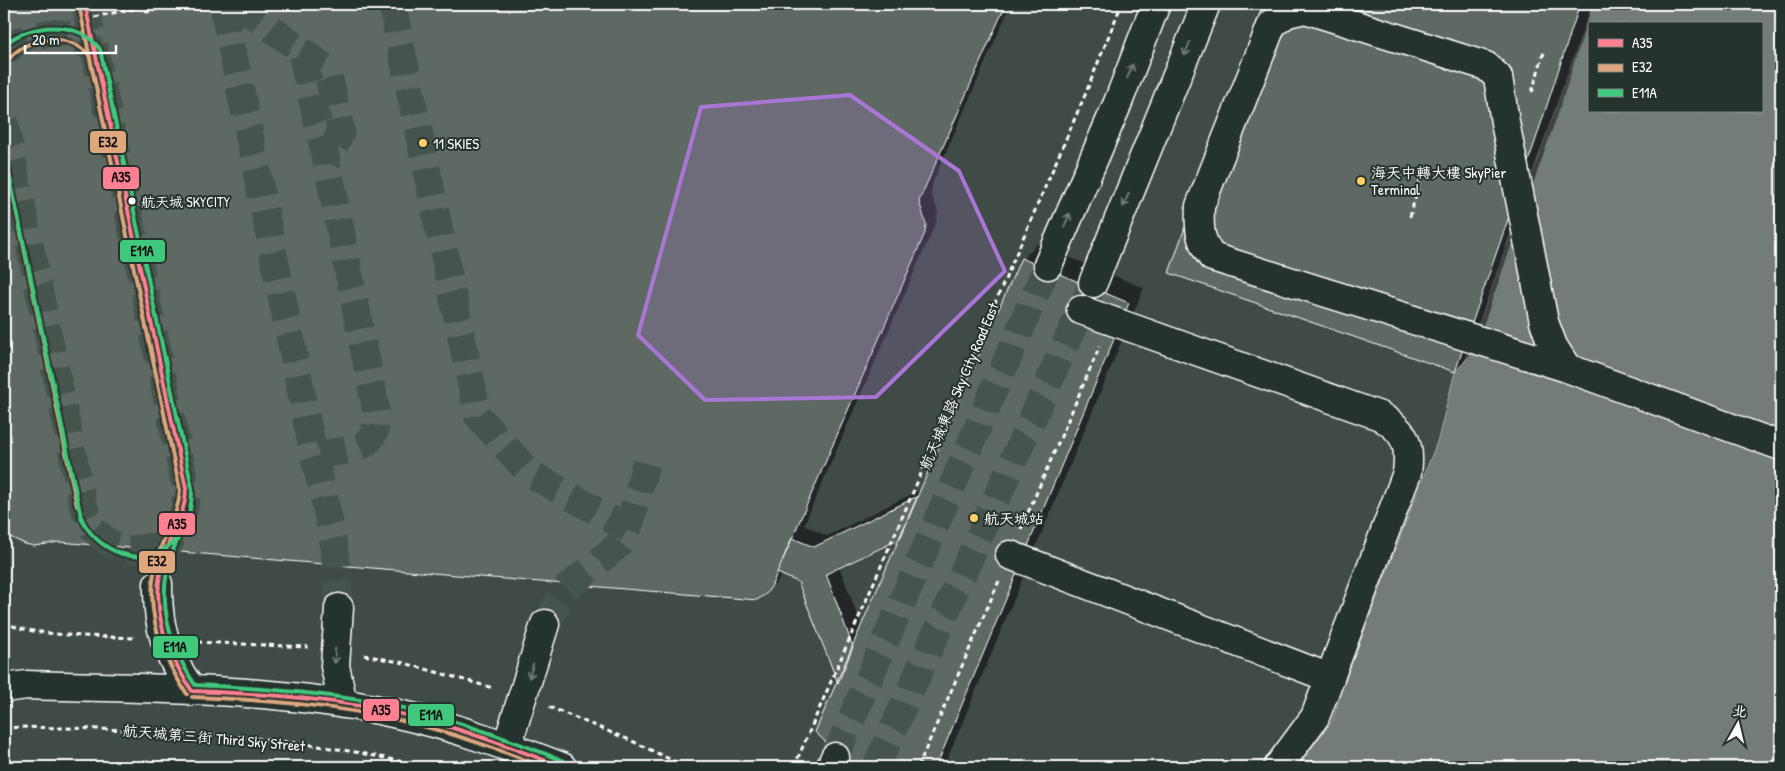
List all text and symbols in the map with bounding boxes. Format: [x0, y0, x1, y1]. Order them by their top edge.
scale bar [25, 22, 116, 54]
legend [1588, 22, 1762, 112]
text: 20 m [32, 29, 59, 50]
text: A35 [1632, 32, 1653, 53]
one-way arrow [1182, 41, 1192, 56]
text: E32 [1632, 56, 1652, 77]
one-way arrow [1126, 63, 1135, 79]
text: E11A [1632, 82, 1658, 103]
line badge: E32 [89, 130, 127, 154]
text: E32 [98, 132, 118, 151]
place label: 11 SKIES [433, 133, 479, 154]
marker: 11 SKIES [417, 137, 429, 149]
place label: 海天中轉大樓 SkyPier Terminal [1371, 162, 1506, 200]
line badge: A35 [102, 166, 140, 190]
text: A35 [111, 167, 131, 186]
marker: 海天中轉大樓 SkyPier Terminal [1355, 175, 1367, 187]
place label: 航天城 SKYCITY [141, 192, 231, 211]
one-way arrow [1121, 192, 1130, 207]
marker: 航天城 SKYCITY [127, 196, 137, 206]
one-way arrow [1062, 213, 1072, 228]
line badge: E11A [119, 239, 166, 263]
text: E11A [130, 241, 154, 260]
street label: 航天城東路 Sky City Road East [914, 299, 1004, 473]
place label: 航天城站 [984, 508, 1044, 529]
line badge: A35 [158, 512, 196, 536]
marker: 航天城站 [968, 512, 980, 524]
text: A35 [167, 514, 187, 533]
line badge: E32 [138, 550, 176, 574]
text: E32 [147, 551, 167, 570]
line badge: E11A [152, 635, 199, 659]
text: E11A [163, 637, 187, 656]
one-way arrow [330, 648, 340, 664]
one-way arrow [526, 662, 536, 678]
line badge: A35 [362, 698, 400, 722]
north arrow [1712, 698, 1762, 748]
text: A35 [371, 700, 391, 719]
text: 北 [1732, 700, 1748, 721]
line badge: E11A [407, 703, 455, 727]
text: E11A [419, 705, 443, 724]
street label: 航天城第三街 Third Sky Street [122, 720, 307, 757]

